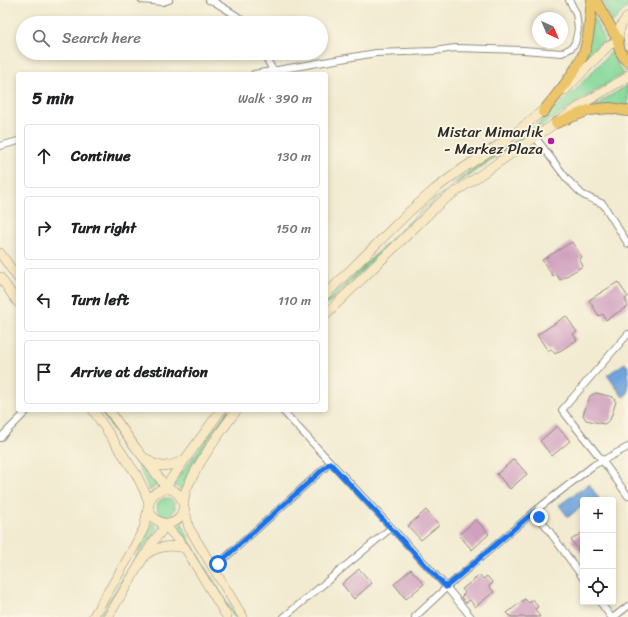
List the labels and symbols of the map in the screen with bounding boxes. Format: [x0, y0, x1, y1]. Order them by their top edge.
north arrow [532, 12, 568, 48]
place label: Mistar Mimarlık - Merkez Plaza [438, 119, 544, 162]
marker: Mistar Mimarlık - Merkez Plaza [546, 136, 556, 146]
route end [530, 508, 548, 526]
route start [209, 555, 227, 573]

